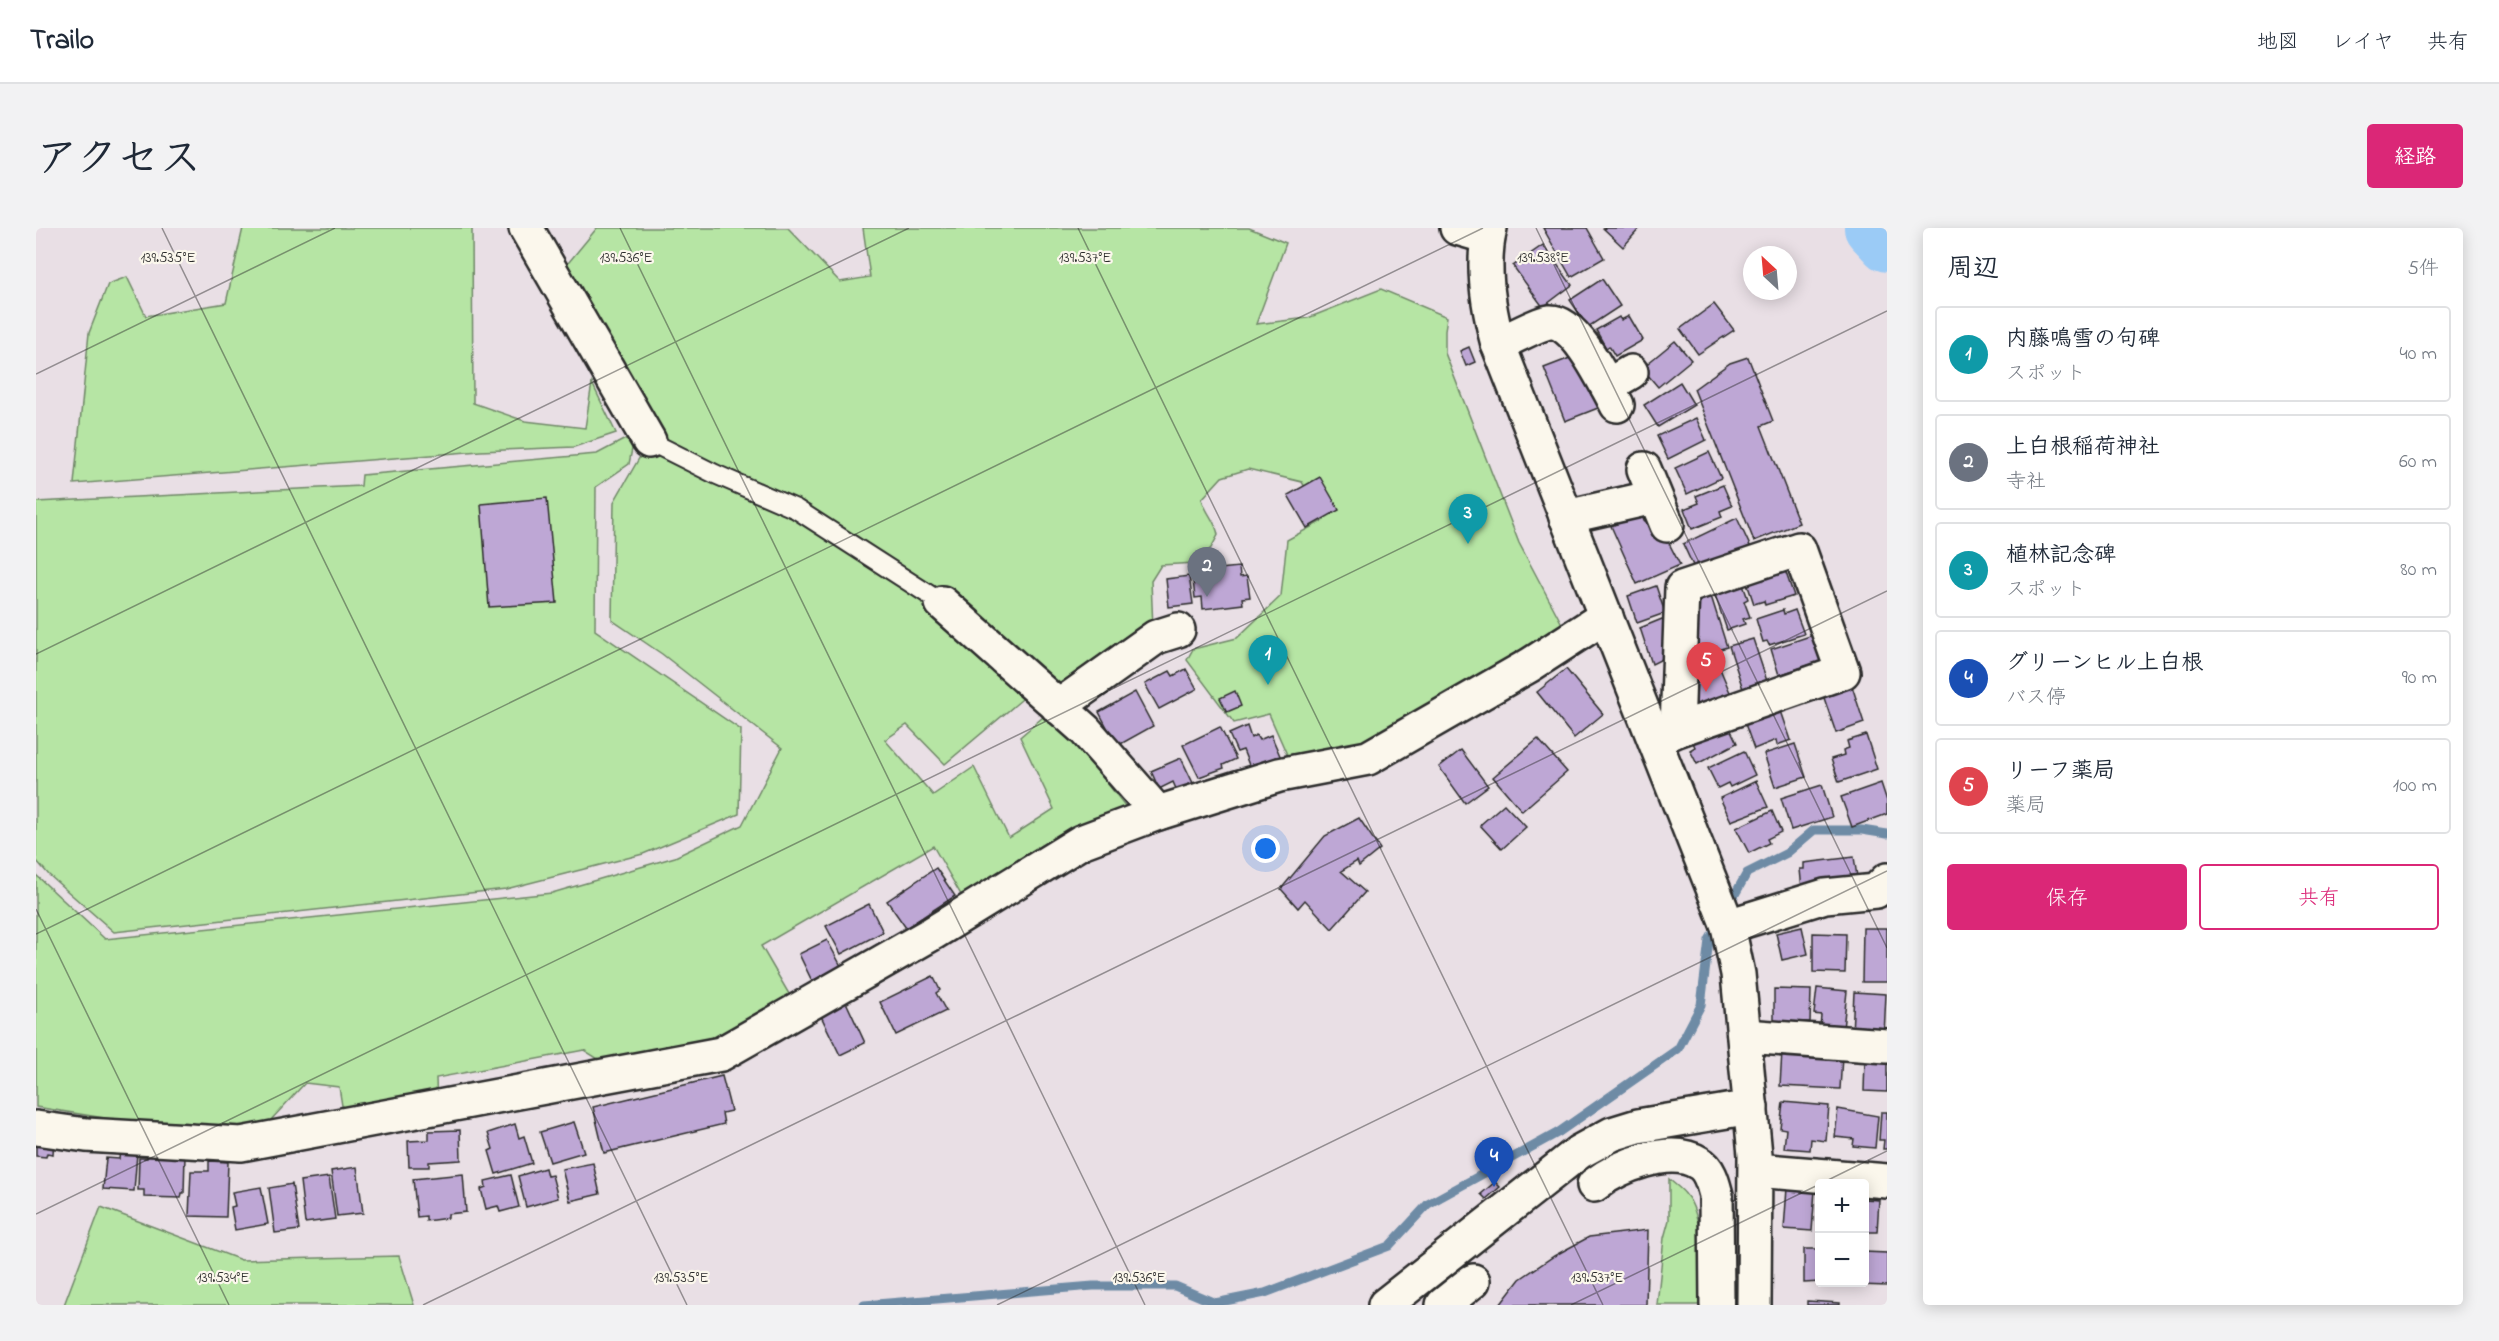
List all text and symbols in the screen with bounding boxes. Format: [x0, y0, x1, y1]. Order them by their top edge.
text: Trailo [30, 21, 94, 62]
text: 地図 [2257, 28, 2299, 58]
text: レイヤ [2332, 28, 2394, 58]
text: 共有 [2427, 28, 2469, 58]
button: 経路 [2367, 124, 2463, 188]
text: アクセス [36, 130, 201, 191]
north arrow [1743, 246, 1797, 300]
text: 139.535°E [140, 247, 196, 269]
text: 139.536°E [599, 247, 653, 269]
text: 139.537°E [1059, 247, 1111, 269]
text: 139.538°E [1517, 247, 1569, 269]
text: 周辺 [1947, 251, 1999, 289]
text: 5件 [2408, 255, 2439, 284]
text: 内藤鳴雪の句碑 [2006, 324, 2160, 356]
text: 1 [1965, 340, 1972, 369]
text: 40 m [2400, 340, 2437, 369]
text: スポット [2006, 360, 2086, 389]
text: 上白根稲荷神社 [2006, 432, 2160, 464]
text: 2 [1964, 448, 1973, 477]
text: 60 m [2399, 448, 2437, 477]
text: 寺社 [2006, 468, 2046, 497]
pin: 3 [1448, 494, 1488, 544]
text: 植林記念碑 [2006, 540, 2116, 572]
pin: 2 [1188, 548, 1226, 597]
text: 3 [1964, 556, 1973, 585]
text: 80 m [2400, 556, 2437, 585]
text: スポット [2006, 576, 2086, 605]
pin: 1 [1248, 636, 1288, 685]
pin: 5 [1686, 642, 1726, 692]
text: グリーンヒル上白根 [2006, 648, 2203, 680]
text: 4 [1964, 664, 1973, 693]
text: 90 m [2402, 664, 2437, 693]
text: バス停 [2006, 684, 2066, 713]
text: リーフ薬局 [2006, 756, 2115, 788]
text: 5 [1963, 772, 1974, 801]
text: 100 m [2393, 772, 2437, 801]
text: 薬局 [2006, 792, 2046, 821]
your location [1251, 834, 1280, 863]
button: 保存 [1947, 864, 2187, 930]
button: 共有 [2199, 864, 2439, 930]
pin: 4 [1474, 1138, 1514, 1187]
map controls [1815, 1179, 1869, 1287]
button: + [1815, 1179, 1869, 1233]
button: − [1815, 1233, 1869, 1287]
text: 139.534°E [197, 1267, 249, 1289]
text: 139.535°E [653, 1267, 709, 1289]
text: 139.536°E [1112, 1267, 1166, 1289]
text: 139.537°E [1571, 1267, 1623, 1289]

